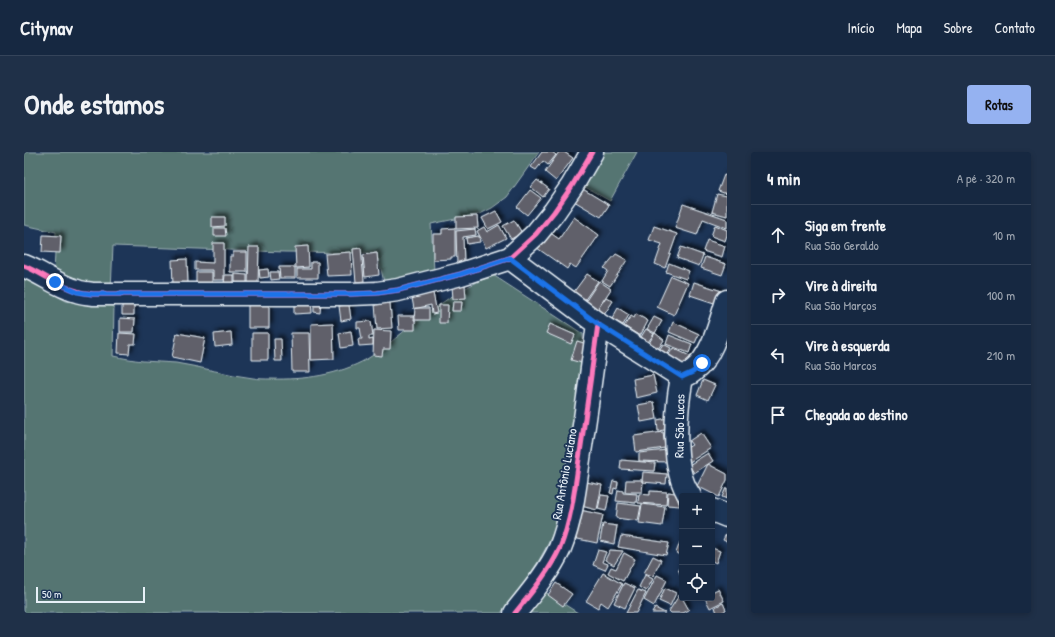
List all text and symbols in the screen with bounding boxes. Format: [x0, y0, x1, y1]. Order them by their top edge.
text: Citynav [20, 15, 73, 41]
text: Início [848, 18, 874, 37]
text: Mapa [896, 18, 922, 37]
text: Sobre [944, 18, 973, 37]
text: Contato [995, 18, 1035, 37]
text: Onde estamos [24, 85, 164, 123]
button: Rotas [967, 85, 1031, 124]
text: 4 min [767, 167, 800, 190]
text: A pé · 320 m [957, 169, 1015, 187]
text: Siga em frente [805, 215, 886, 236]
icon: ahead [767, 224, 789, 246]
text: 10 m [993, 226, 1015, 244]
text: Rua São Geraldo [805, 236, 879, 254]
route end [46, 273, 64, 291]
text: Vire à direita [805, 275, 877, 296]
icon: right [767, 284, 789, 306]
text: 100 m [987, 286, 1015, 304]
text: Rua São Marços [805, 296, 877, 314]
text: Vire à esquerda [805, 335, 889, 356]
icon: left [767, 344, 789, 366]
text: 210 m [987, 346, 1015, 364]
route start [693, 354, 711, 372]
text: Rua São Marcos [805, 356, 877, 374]
street label: Rua São Lucas [669, 394, 689, 458]
icon: arrive [767, 404, 789, 426]
text: Chegada ao destino [805, 404, 908, 425]
street label: Rua Antônio Luciano [547, 427, 581, 521]
map controls [679, 493, 715, 601]
button: + [679, 493, 715, 529]
button: − [679, 529, 715, 565]
button: locate [679, 565, 715, 601]
scale bar [36, 585, 145, 604]
text: 50 m [42, 587, 62, 601]

